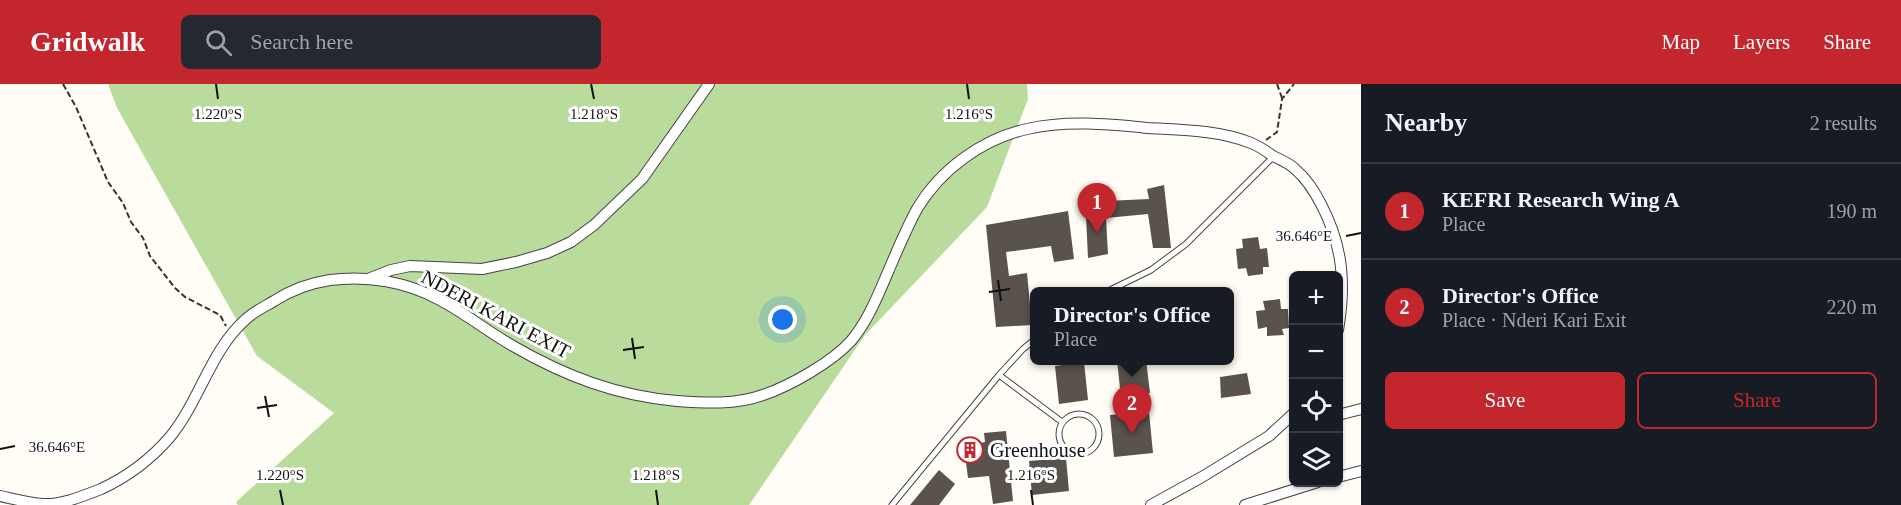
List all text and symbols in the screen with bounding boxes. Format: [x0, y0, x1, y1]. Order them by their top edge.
search box [181, 15, 601, 69]
text: Gridwalk [30, 26, 145, 57]
icon: search [202, 26, 235, 59]
text: Search here [250, 29, 353, 54]
text: Map [1662, 30, 1700, 54]
text: Layers [1733, 30, 1790, 54]
text: Share [1823, 30, 1871, 54]
text: 1.220°S [194, 106, 242, 122]
text: 1.218°S [570, 106, 618, 122]
text: 1.216°S [945, 106, 993, 122]
text: Nearby [1385, 108, 1467, 137]
text: 2 results [1810, 112, 1877, 134]
pin: 1 [1078, 184, 1116, 233]
text: KEFRI Research Wing A [1442, 187, 1680, 212]
text: 1 [1400, 200, 1410, 222]
text: 190 m [1826, 200, 1877, 222]
text: Place [1442, 213, 1485, 235]
text: 36.646°E [1276, 228, 1332, 244]
street label: NDERI KARI EXIT [418, 265, 574, 363]
map controls [1289, 271, 1343, 487]
button: + [1289, 271, 1343, 325]
text: Director's Office [1442, 283, 1599, 308]
popup [1030, 287, 1234, 365]
text: 2 [1400, 296, 1410, 318]
text: 220 m [1826, 296, 1877, 318]
text: Director's Office [1054, 302, 1210, 327]
your location [768, 305, 797, 334]
text: Place · Nderi Kari Exit [1442, 309, 1626, 331]
button: − [1289, 325, 1343, 379]
text: Place [1054, 328, 1097, 350]
button: Save [1385, 372, 1625, 429]
button: Share [1637, 372, 1877, 429]
button: locate [1289, 379, 1343, 433]
pin: 2 [1112, 384, 1152, 434]
button: layers [1289, 433, 1343, 487]
building icon: Greenhouse [955, 435, 985, 465]
text: 36.646°E [29, 439, 85, 455]
place label: Greenhouse [990, 439, 1086, 461]
text: 1.220°S [256, 467, 304, 483]
text: 1.218°S [632, 467, 680, 483]
text: 1.216°S [1007, 467, 1055, 483]

